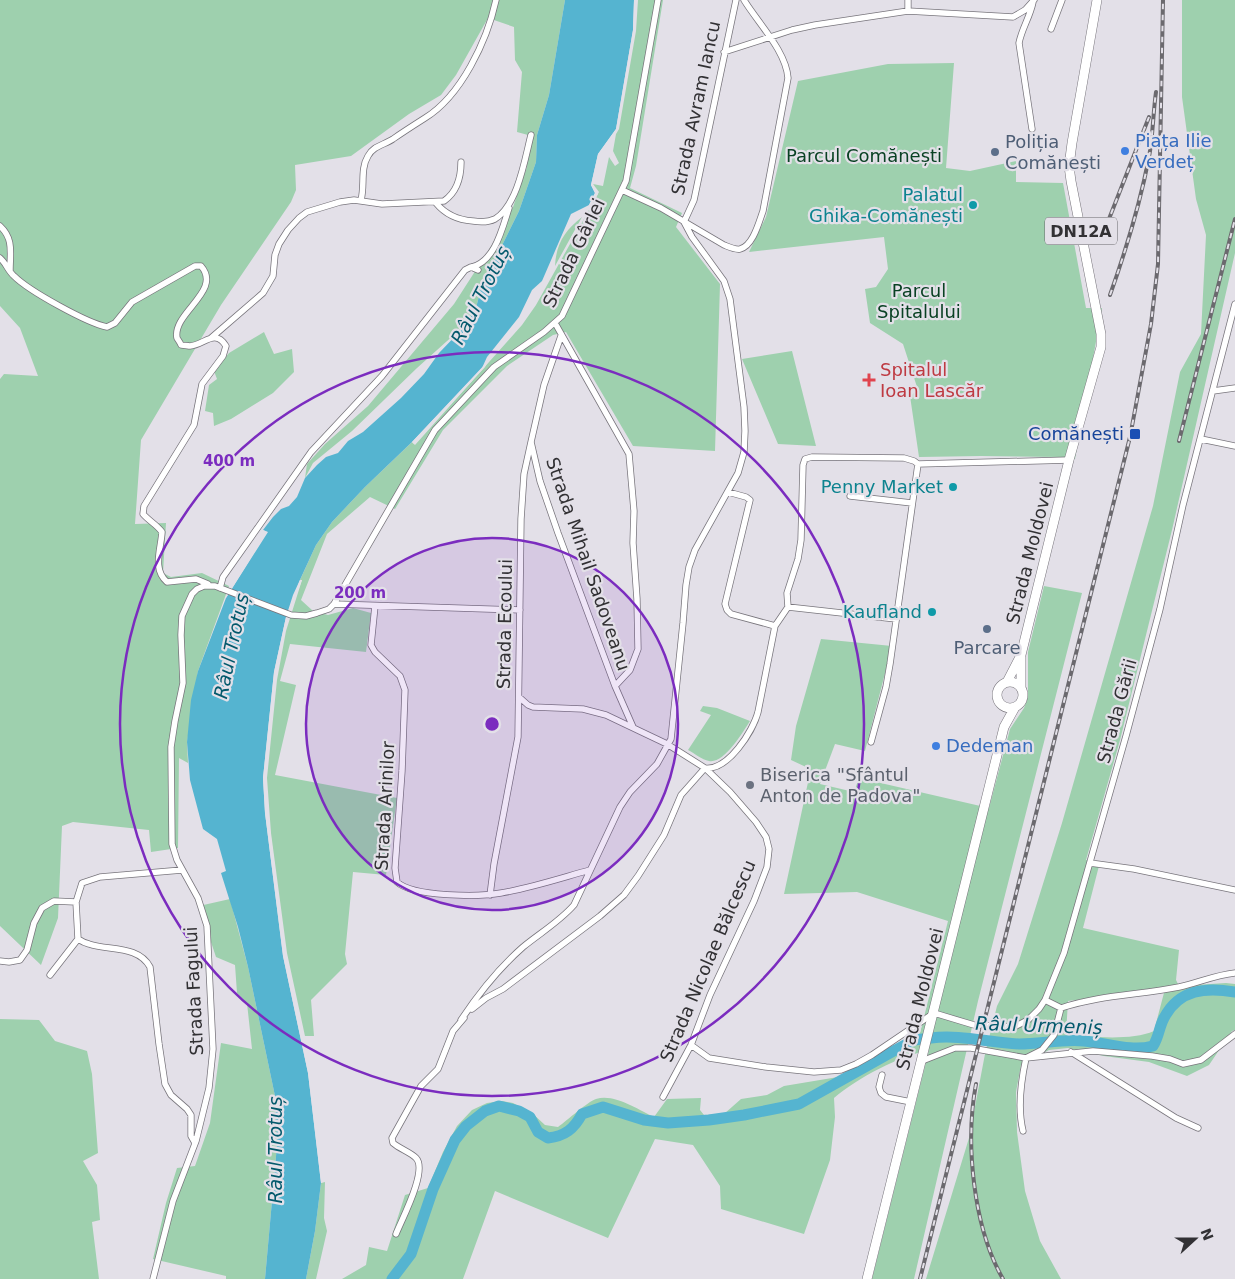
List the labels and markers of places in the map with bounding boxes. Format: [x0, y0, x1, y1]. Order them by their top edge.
place label: Piața Ilie Verdeț [1135, 130, 1212, 172]
place label: Poliția Comănești [1005, 131, 1101, 173]
marker: Piața Ilie Verdeț [1119, 145, 1131, 157]
marker: Poliția Comănești [989, 146, 1001, 158]
place label: Palatul Ghika-Comănești [809, 184, 963, 226]
marker: Palatul Ghika-Comănești [967, 199, 979, 211]
place label: Spitalul Ioan Lascăr [880, 359, 984, 401]
marker: Spitalul Ioan Lascăr [862, 373, 876, 387]
place label: Comănești [1028, 423, 1124, 444]
marker: Comănești [1128, 427, 1142, 441]
place label: Penny Market [821, 476, 943, 497]
marker: Penny Market [947, 481, 959, 493]
place label: Kaufland [843, 601, 922, 622]
marker: Kaufland [926, 606, 938, 618]
marker: Parcare [981, 623, 993, 635]
place label: Parcare [953, 637, 1021, 658]
centre of rings [483, 715, 501, 733]
place label: Dedeman [946, 735, 1033, 756]
marker: Dedeman [930, 740, 942, 752]
place label: Biserica "Sfântul Anton de Padova" [760, 764, 921, 806]
marker: Biserica "Sfântul Anton de Padova" [744, 779, 756, 791]

